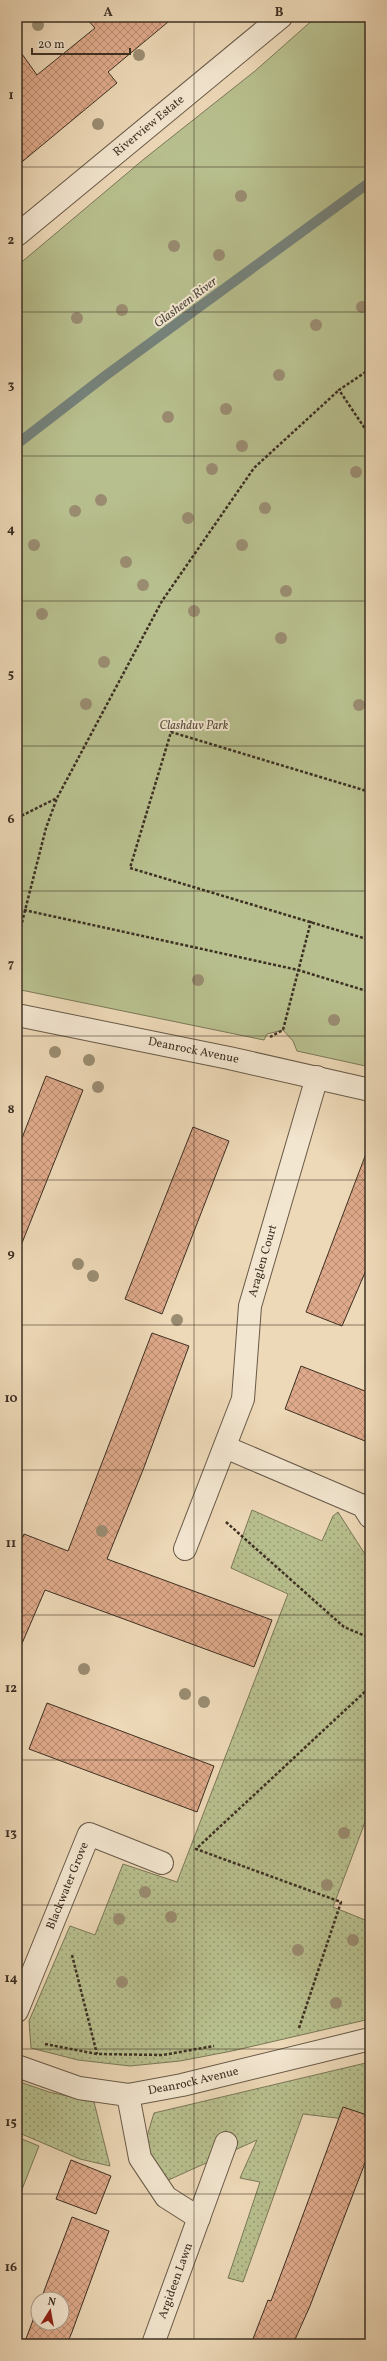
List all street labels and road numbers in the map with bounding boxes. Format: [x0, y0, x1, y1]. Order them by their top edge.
street label: Riverview Estate [110, 92, 188, 160]
street label: Deanrock Avenue [147, 1034, 241, 1068]
street label: Araglen Court [245, 1223, 281, 1299]
street label: Blackwater Grove [43, 1840, 93, 1932]
street label: Deanrock Avenue [147, 2063, 241, 2099]
street label: Argideen Lawn [155, 2241, 197, 2321]

